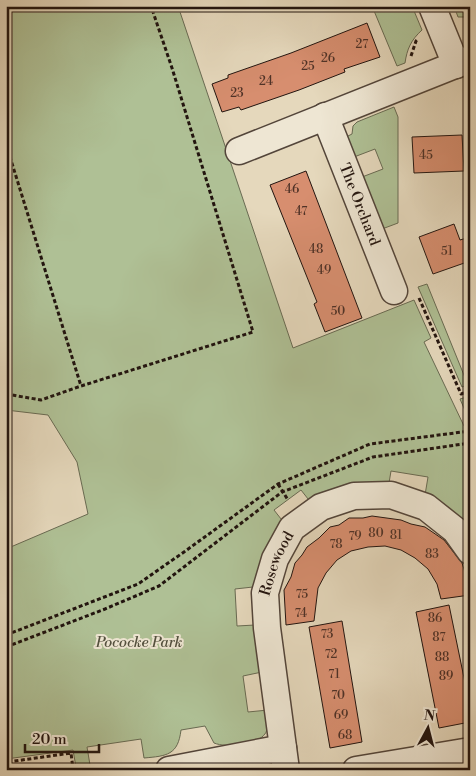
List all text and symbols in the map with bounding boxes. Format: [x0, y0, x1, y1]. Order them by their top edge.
house number: 27 [356, 37, 368, 52]
house number: 26 [321, 51, 335, 66]
house number: 25 [301, 59, 315, 74]
house number: 24 [259, 74, 273, 89]
house number: 23 [230, 86, 244, 101]
house number: 45 [419, 148, 433, 163]
street label: The Orchard [335, 161, 384, 249]
house number: 46 [285, 182, 299, 197]
house number: 47 [295, 204, 307, 219]
house number: 48 [309, 242, 323, 257]
house number: 51 [441, 244, 454, 259]
house number: 49 [317, 263, 331, 278]
house number: 50 [331, 304, 345, 319]
house number: 80 [368, 526, 384, 541]
street label: Rosewood [256, 528, 299, 598]
house number: 81 [390, 528, 403, 543]
house number: 79 [348, 529, 362, 544]
house number: 78 [329, 537, 343, 552]
house number: 83 [425, 547, 439, 562]
house number: 75 [296, 587, 309, 602]
house number: 74 [295, 606, 307, 621]
house number: 86 [428, 611, 442, 626]
house number: 73 [321, 627, 334, 642]
house number: 87 [432, 630, 446, 645]
park label: Pococke Park [95, 633, 183, 652]
house number: 72 [325, 647, 338, 662]
house number: 88 [435, 650, 449, 665]
house number: 71 [328, 667, 341, 682]
house number: 89 [439, 669, 453, 684]
house number: 70 [331, 688, 345, 703]
north arrow [404, 704, 454, 754]
text: N [423, 706, 436, 726]
house number: 69 [334, 708, 348, 723]
scale bar [25, 721, 99, 753]
house number: 68 [338, 728, 352, 743]
text: 20 m [32, 730, 67, 749]

